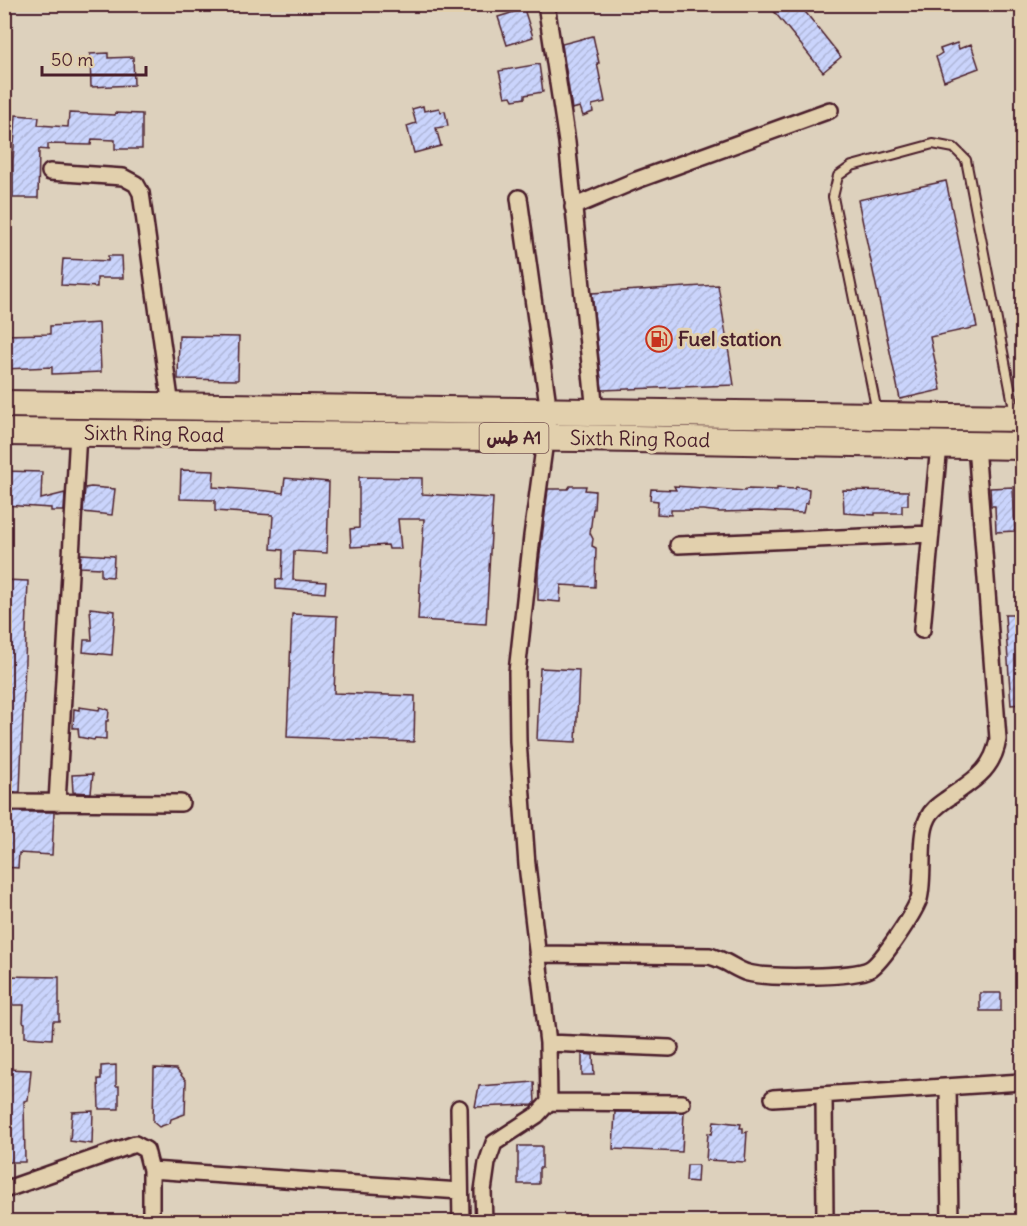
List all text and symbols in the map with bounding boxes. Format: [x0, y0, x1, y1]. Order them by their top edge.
scale bar [42, 39, 146, 77]
text: 50 m [51, 48, 93, 71]
fuel station icon: Fuel station [644, 324, 674, 354]
place label: Fuel station [678, 326, 782, 351]
street label: Sixth Ring Road [84, 420, 224, 447]
road number: طس A1 [480, 423, 548, 453]
street label: Sixth Ring Road [570, 425, 710, 452]

